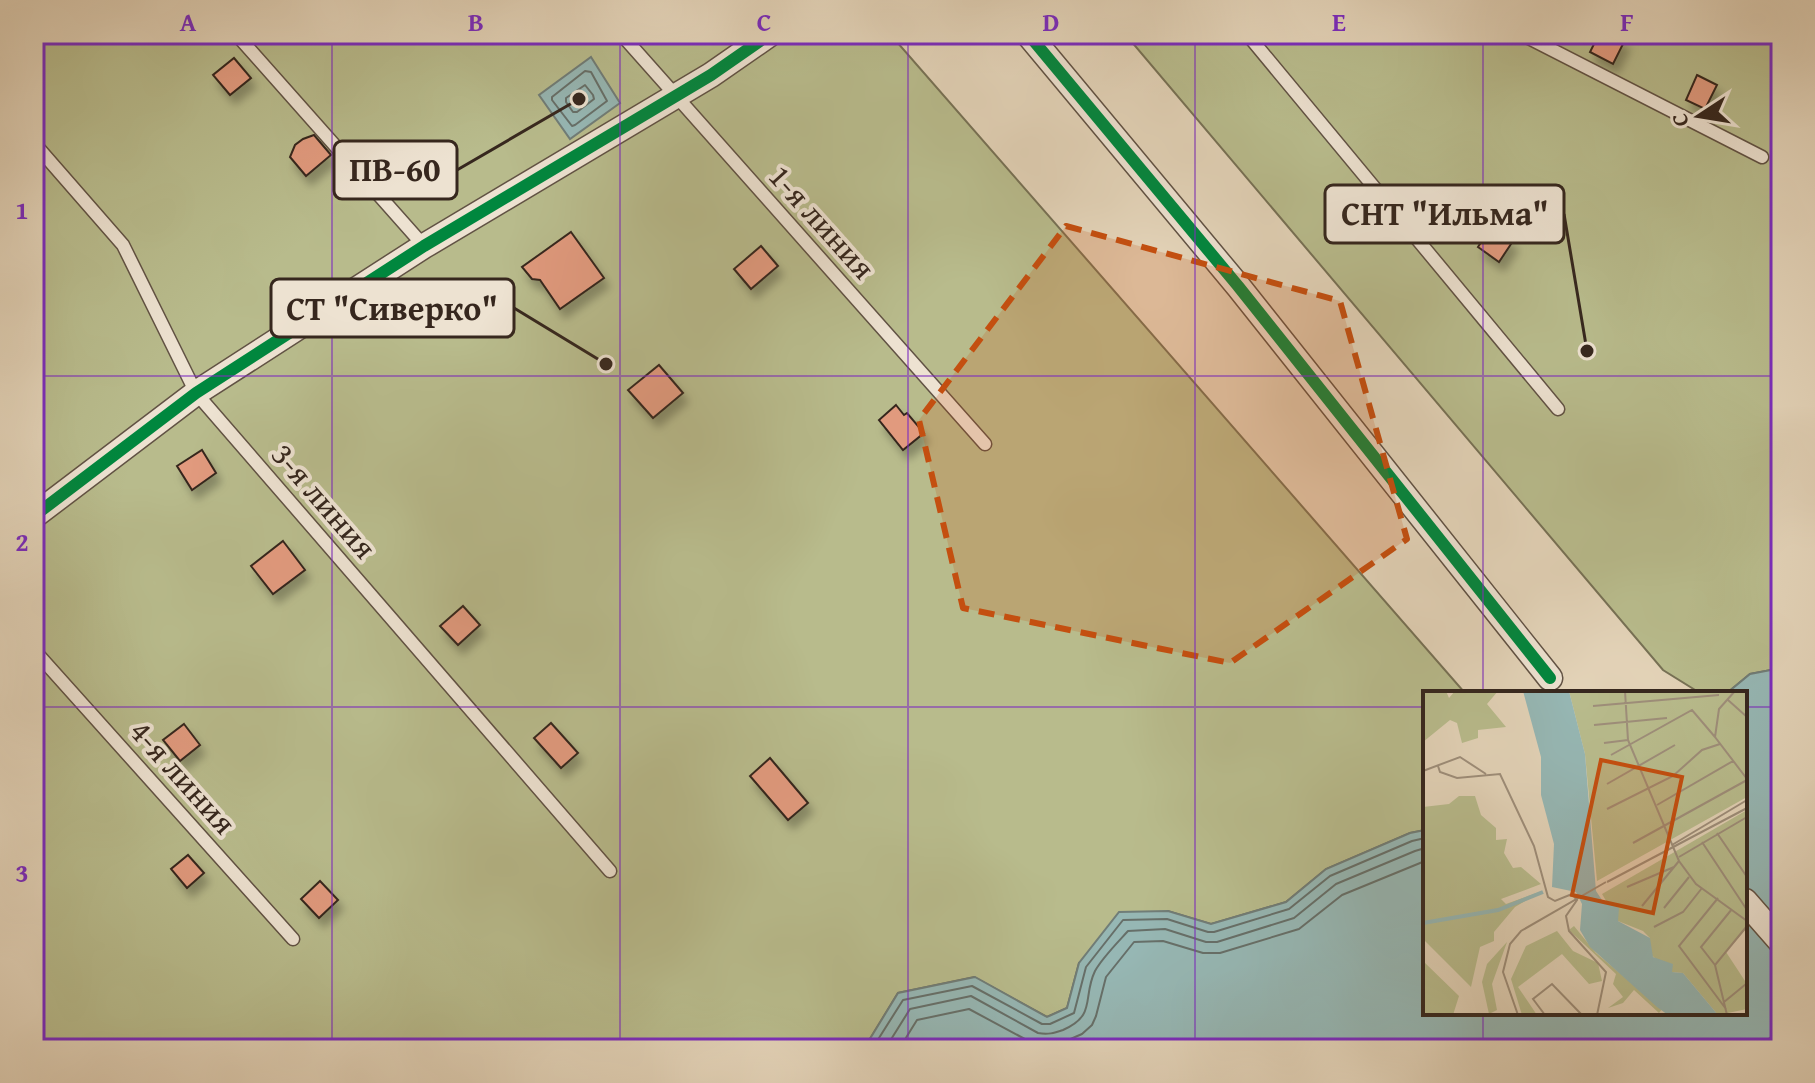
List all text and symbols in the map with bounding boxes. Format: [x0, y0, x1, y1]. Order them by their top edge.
text: A [180, 2, 197, 41]
text: B [468, 2, 484, 41]
text: C [757, 2, 771, 41]
text: D [1043, 2, 1059, 41]
text: E [1332, 2, 1346, 41]
text: F [1620, 2, 1634, 41]
north arrow [1659, 76, 1739, 156]
text: С [1662, 111, 1696, 130]
callout: ПВ-60 [334, 141, 457, 199]
text: ПВ-60 [349, 144, 441, 193]
street label: 1-я линия [758, 154, 887, 289]
callout: СНТ "Ильма" [1325, 185, 1564, 243]
text: СНТ "Ильма" [1341, 188, 1549, 237]
text: 1 [15, 190, 29, 229]
callout: СТ "Сиверко" [271, 279, 514, 337]
text: СТ "Сиверко" [286, 283, 498, 332]
street label: 3-я линия [261, 432, 388, 569]
text: 2 [15, 522, 29, 561]
inset map [1423, 691, 1747, 1015]
street label: 4-я линия [119, 709, 248, 844]
text: 3 [15, 853, 29, 892]

